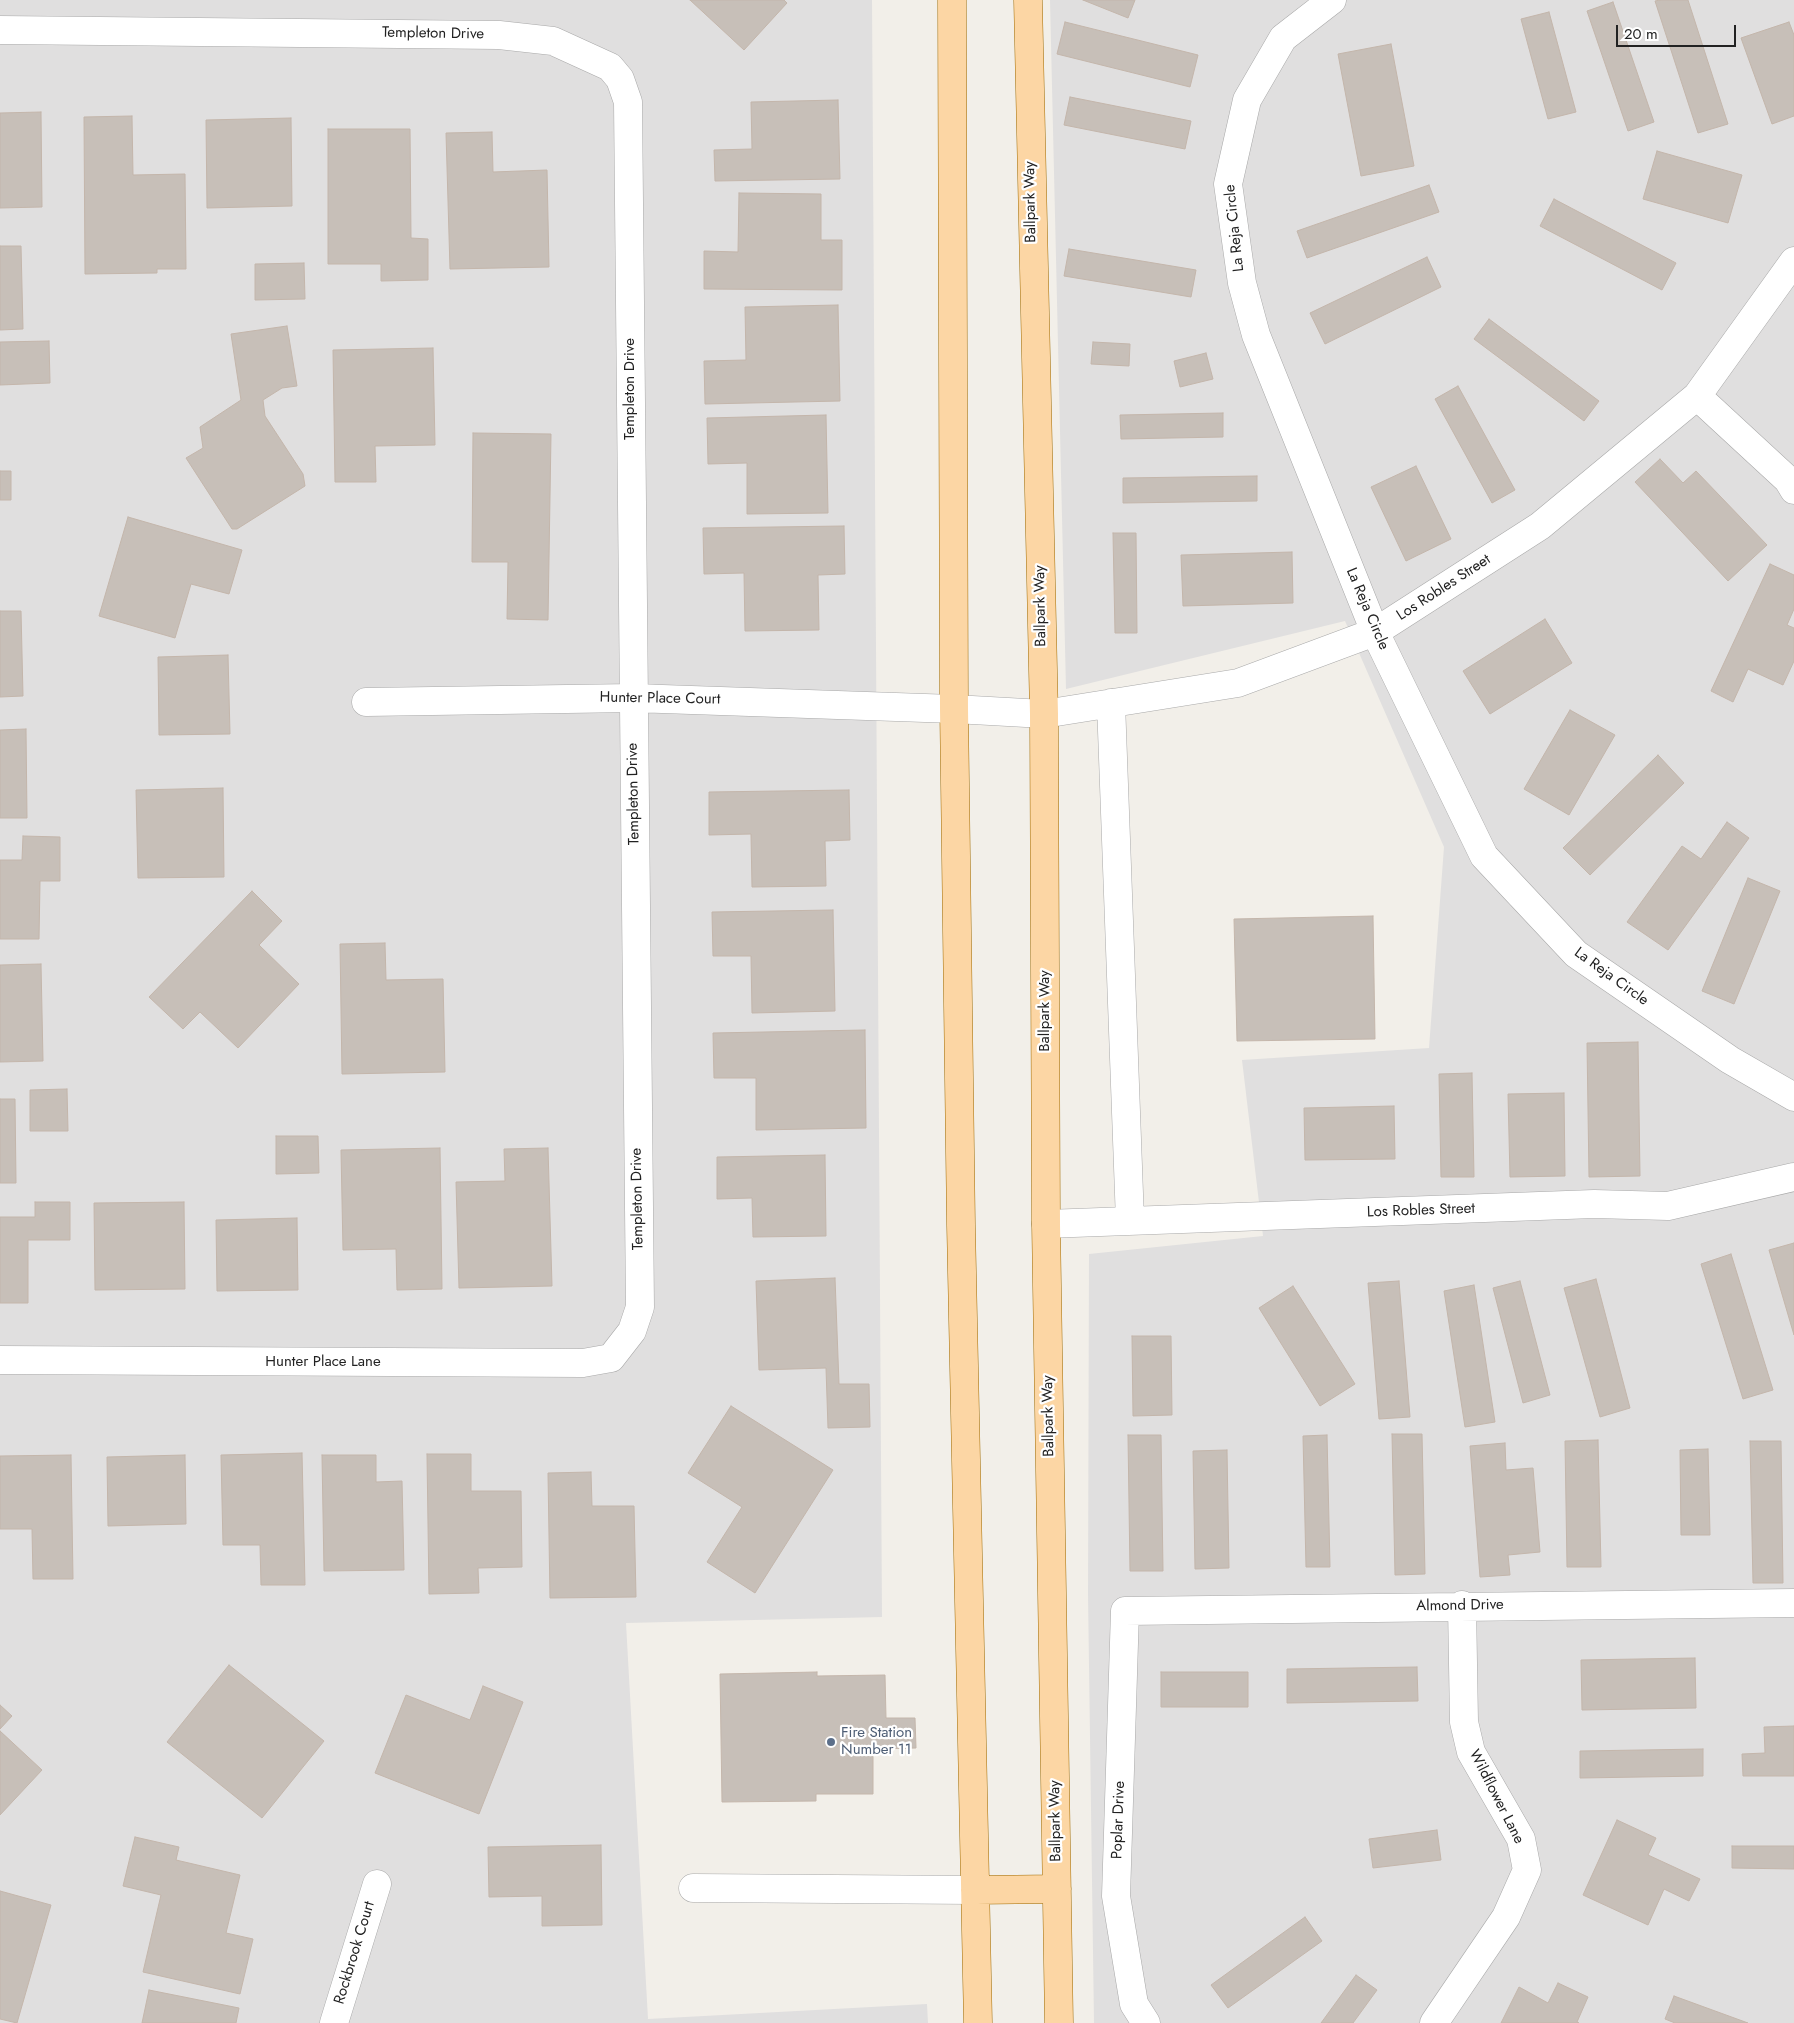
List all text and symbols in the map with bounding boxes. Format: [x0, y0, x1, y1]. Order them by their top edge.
scale bar [1619, 15, 1739, 47]
text: 20 m [1624, 23, 1658, 45]
street label: Templeton Drive [382, 24, 484, 44]
street label: Ballpark Way [1021, 161, 1041, 243]
street label: La Reja Circle [1221, 184, 1249, 272]
street label: Templeton Drive [621, 338, 639, 440]
street label: Los Robles Street [1394, 551, 1494, 625]
street label: Ballpark Way [1031, 565, 1051, 647]
street label: La Reja Circle [1342, 565, 1392, 653]
street label: Hunter Place Court [599, 689, 721, 709]
street label: Templeton Drive [624, 743, 644, 845]
street label: La Reja Circle [1570, 944, 1652, 1010]
street label: Ballpark Way [1036, 970, 1054, 1052]
street label: Templeton Drive [628, 1148, 648, 1250]
street label: Los Robles Street [1367, 1200, 1475, 1222]
street label: Hunter Place Lane [265, 1353, 381, 1371]
street label: Ballpark Way [1039, 1375, 1059, 1457]
street label: Almond Drive [1416, 1596, 1504, 1616]
place label: Fire Station Number 11 [841, 1724, 912, 1759]
marker: Fire Station Number 11 [825, 1736, 837, 1748]
street label: Wildflower Lane [1465, 1747, 1527, 1847]
street label: Ballpark Way [1046, 1780, 1066, 1862]
street label: Poplar Drive [1109, 1781, 1129, 1859]
street label: Rockbrook Court [331, 1899, 379, 2007]

